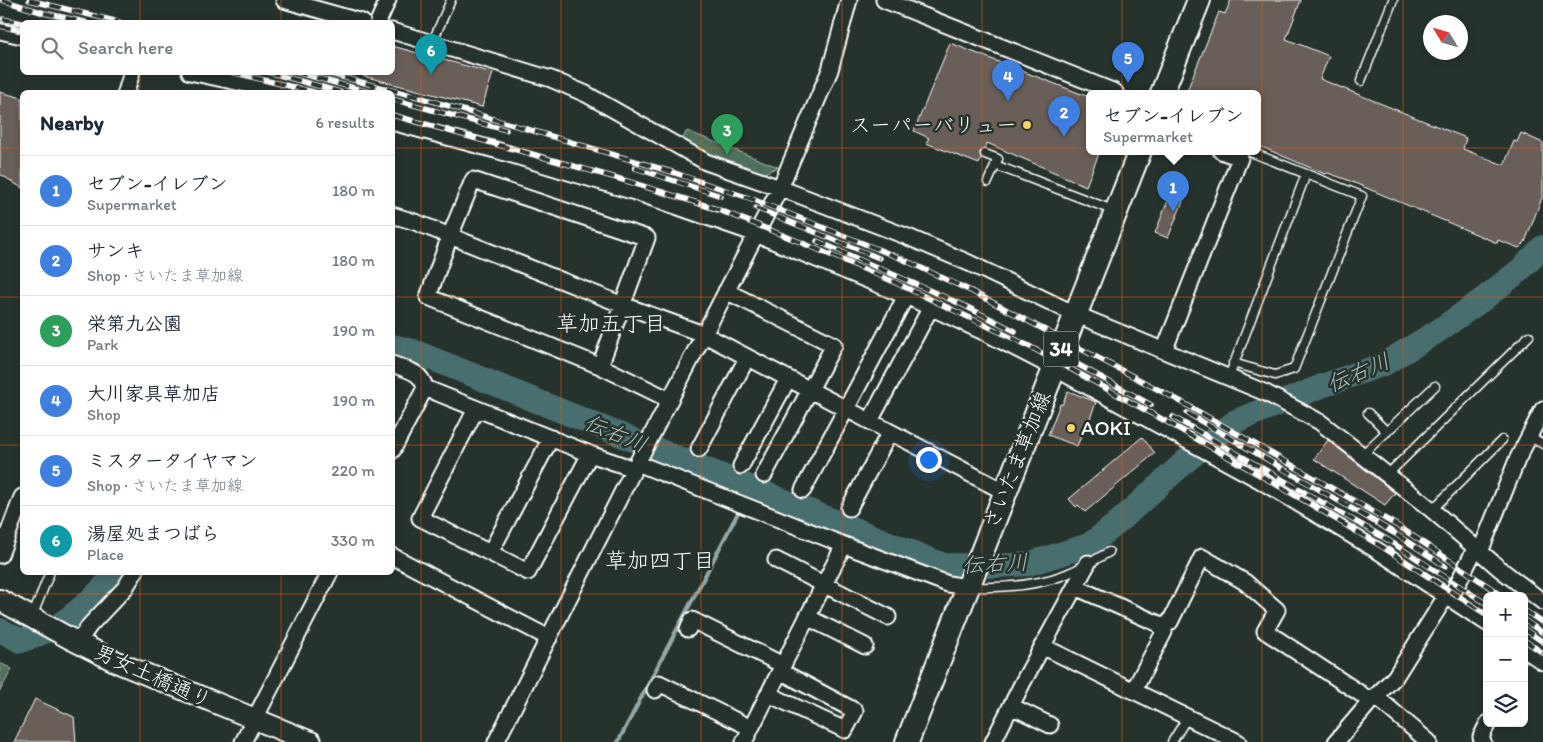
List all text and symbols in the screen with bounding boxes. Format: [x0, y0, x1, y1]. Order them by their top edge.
north arrow [1423, 15, 1468, 60]
search box [20, 20, 395, 75]
icon: search [38, 34, 66, 62]
pin: 6 [415, 34, 447, 75]
text: Search here [78, 36, 173, 59]
pin: 5 [1112, 42, 1144, 83]
pin: 4 [992, 60, 1024, 101]
popup [1086, 90, 1261, 155]
pin: 2 [1048, 96, 1080, 137]
text: セブン-イレブン [1103, 104, 1244, 127]
text: Nearby [40, 110, 104, 135]
place label: スーパーバリュー [850, 112, 1017, 137]
text: 6 results [315, 113, 375, 132]
pin: 3 [711, 114, 743, 155]
marker: スーパーバリュー [1021, 119, 1033, 131]
text: Supermarket [1103, 127, 1193, 146]
pin: 1 [1157, 171, 1189, 212]
text: セブン-イレブン [87, 172, 228, 195]
text: 1 [52, 181, 60, 200]
text: 180 m [332, 181, 375, 200]
text: Supermarket [87, 195, 177, 214]
text: サンキ [87, 239, 144, 262]
text: 2 [52, 251, 60, 270]
text: 180 m [332, 251, 375, 270]
text: Shop · さいたま草加線 [87, 266, 243, 285]
district label: 草加五丁目 [556, 310, 666, 337]
text: 栄第九公園 [87, 312, 182, 335]
text: 3 [52, 321, 60, 340]
text: 190 m [332, 321, 375, 340]
road number: 34 [1044, 332, 1078, 366]
text: Park [87, 335, 118, 354]
water label: 伝右川 [1323, 347, 1394, 398]
text: 大川家具草加店 [87, 382, 220, 405]
street label: さいたま草加線 [978, 387, 1056, 532]
text: 4 [51, 391, 61, 410]
text: 190 m [332, 391, 375, 410]
text: Shop [87, 405, 121, 424]
water label: 伝右川 [580, 409, 651, 458]
place label: AOKI [1081, 415, 1131, 440]
marker: AOKI [1065, 422, 1077, 434]
your location [916, 447, 942, 473]
text: ミスタータイヤマン [87, 449, 258, 472]
text: 5 [52, 461, 60, 480]
text: 220 m [331, 461, 375, 480]
text: Shop · さいたま草加線 [87, 476, 243, 495]
text: 湯屋処まつばら [87, 522, 220, 545]
text: 6 [52, 531, 60, 550]
text: 330 m [331, 531, 375, 550]
text: Place [87, 545, 124, 564]
district label: 草加四丁目 [605, 547, 715, 574]
water label: 伝右川 [961, 548, 1029, 579]
map controls [1483, 592, 1528, 727]
button: + [1483, 592, 1528, 637]
button: − [1483, 637, 1528, 682]
street label: 男女土橋通り [91, 638, 216, 713]
button: layers [1483, 682, 1528, 727]

